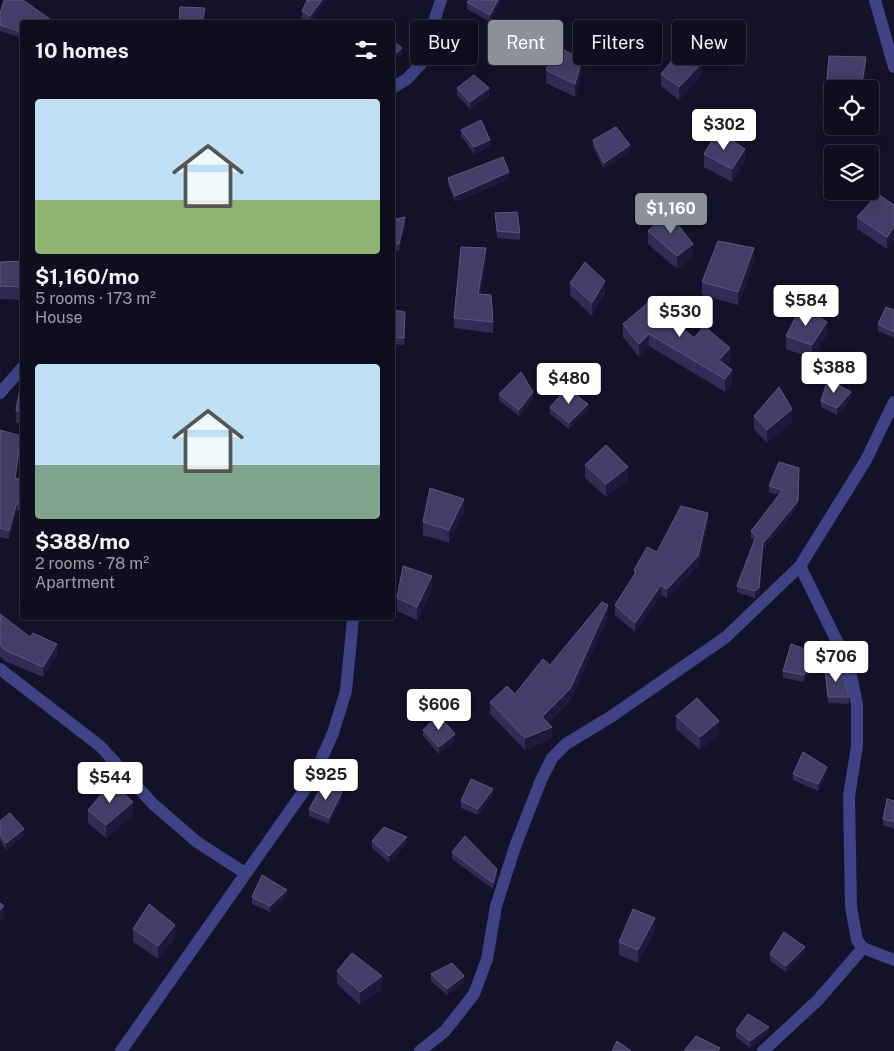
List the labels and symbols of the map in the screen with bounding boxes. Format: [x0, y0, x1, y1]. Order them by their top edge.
pin: $302 [694, 108, 754, 151]
pin: $1,160 [630, 192, 712, 235]
pin: $584 [776, 284, 836, 327]
pin: $530 [650, 296, 710, 338]
pin: $388 [804, 352, 864, 394]
pin: $480 [539, 362, 599, 405]
pin: $706 [806, 640, 866, 683]
pin: $606 [409, 688, 469, 731]
pin: $925 [296, 758, 356, 801]
pin: $544 [80, 762, 140, 804]

